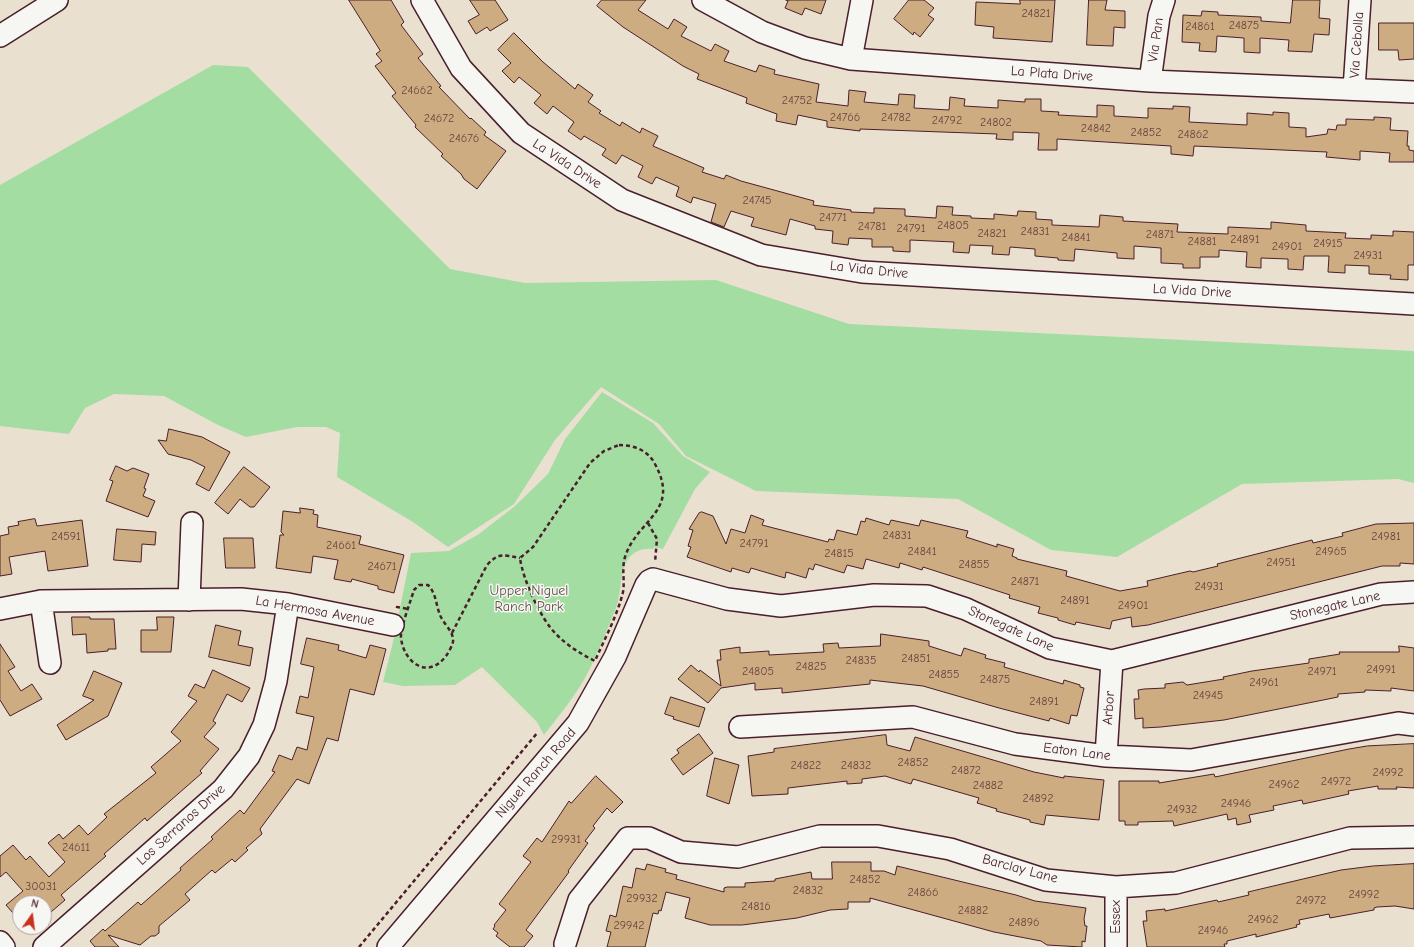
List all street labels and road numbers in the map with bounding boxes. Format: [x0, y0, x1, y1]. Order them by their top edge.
street label: Via Cebolla [1346, 11, 1368, 79]
street label: Via Pan [1145, 17, 1167, 63]
street label: La Plata Drive [1010, 63, 1094, 85]
street label: La Vida Drive [529, 135, 605, 193]
street label: La Vida Drive [829, 258, 909, 282]
street label: La Vida Drive [1152, 281, 1232, 301]
street label: Stonegate Lane [1288, 587, 1382, 625]
street label: La Hermosa Avenue [254, 592, 376, 630]
street label: Stonegate Lane [965, 603, 1057, 655]
street label: Arbor [1099, 690, 1119, 726]
street label: Niguel Ranch Road [492, 724, 580, 822]
street label: Eaton Lane [1042, 740, 1112, 764]
street label: Los Serranos Drive [133, 781, 229, 869]
street label: Barclay Lane [980, 851, 1060, 887]
street label: Essex [1108, 900, 1124, 934]

